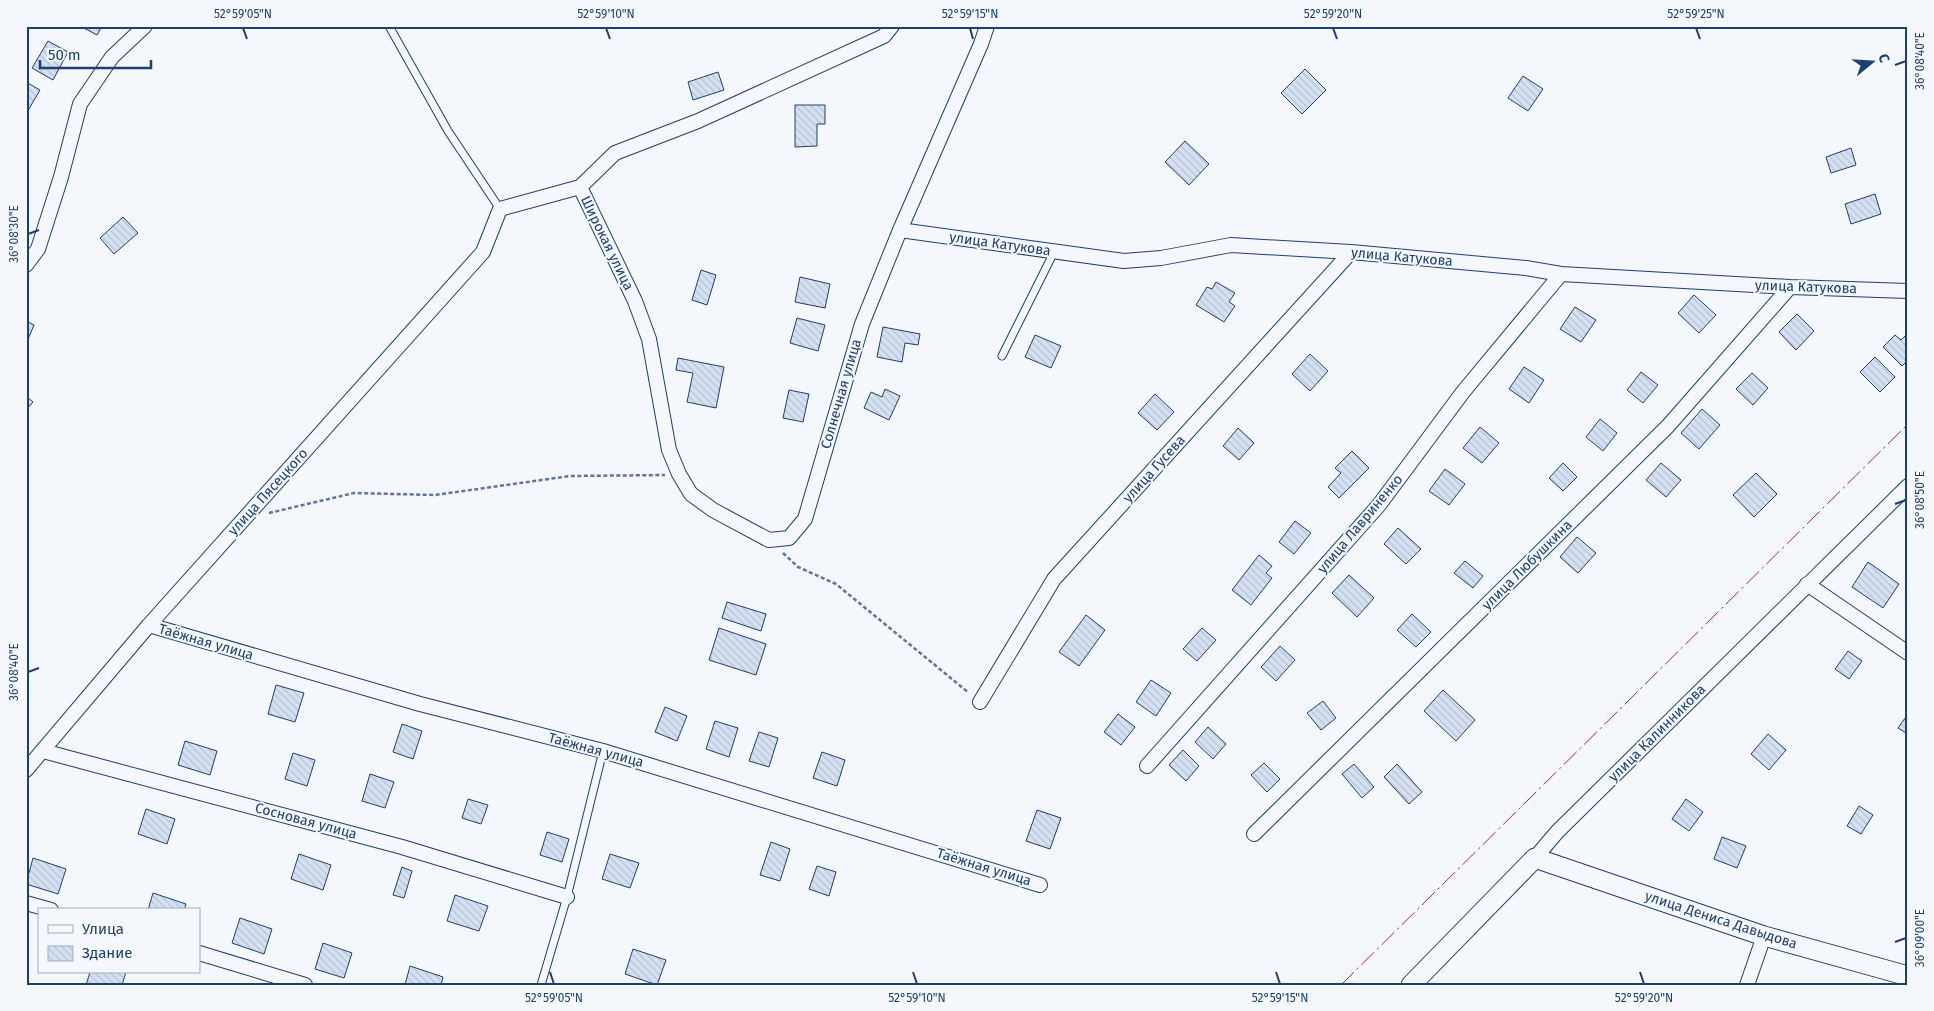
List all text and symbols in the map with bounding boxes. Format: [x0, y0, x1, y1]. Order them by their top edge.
text: 52°59'05"N [214, 7, 272, 21]
text: 52°59'10"N [577, 7, 635, 21]
text: 52°59'15"N [942, 7, 998, 21]
text: 52°59'20"N [1304, 7, 1362, 21]
text: 52°59'25"N [1667, 7, 1725, 21]
text: 36°08'40"E [1913, 32, 1927, 90]
scale bar [40, 38, 151, 70]
north arrow [1846, 38, 1896, 88]
text: 50 m [48, 46, 81, 64]
text: С [1875, 52, 1893, 65]
street label: Широкая улица [577, 193, 637, 293]
text: 36°08'30"E [7, 205, 21, 263]
street label: улица Катукова [948, 228, 1052, 260]
street label: улица Катукова [1350, 244, 1454, 270]
street label: улица Катукова [1755, 277, 1857, 297]
street label: Солнечная улица [817, 337, 865, 451]
street label: улица Гусева [1119, 432, 1189, 506]
street label: улица Пясецкого [224, 445, 312, 539]
street label: улица Лавриненко [1314, 471, 1406, 577]
text: 36°08'50"E [1913, 471, 1927, 529]
street label: улица Любушкина [1478, 516, 1576, 614]
street label: Таёжная улица [157, 620, 255, 664]
text: 36°08'40"E [7, 643, 21, 701]
street label: улица Калинникова [1605, 681, 1709, 785]
street label: Таёжная улица [546, 729, 646, 771]
street label: Сосновая улица [253, 799, 359, 843]
street label: Таёжная улица [935, 845, 1033, 889]
street label: улица Дениса Давыдова [1643, 887, 1799, 953]
legend [38, 908, 200, 974]
text: 36°09'00"E [1913, 909, 1927, 967]
text: Улица [82, 920, 124, 938]
text: Здание [82, 944, 132, 962]
text: 52°59'05"N [525, 991, 583, 1005]
text: 52°59'10"N [888, 991, 946, 1005]
text: 52°59'15"N [1252, 991, 1308, 1005]
text: 52°59'20"N [1615, 991, 1673, 1005]

